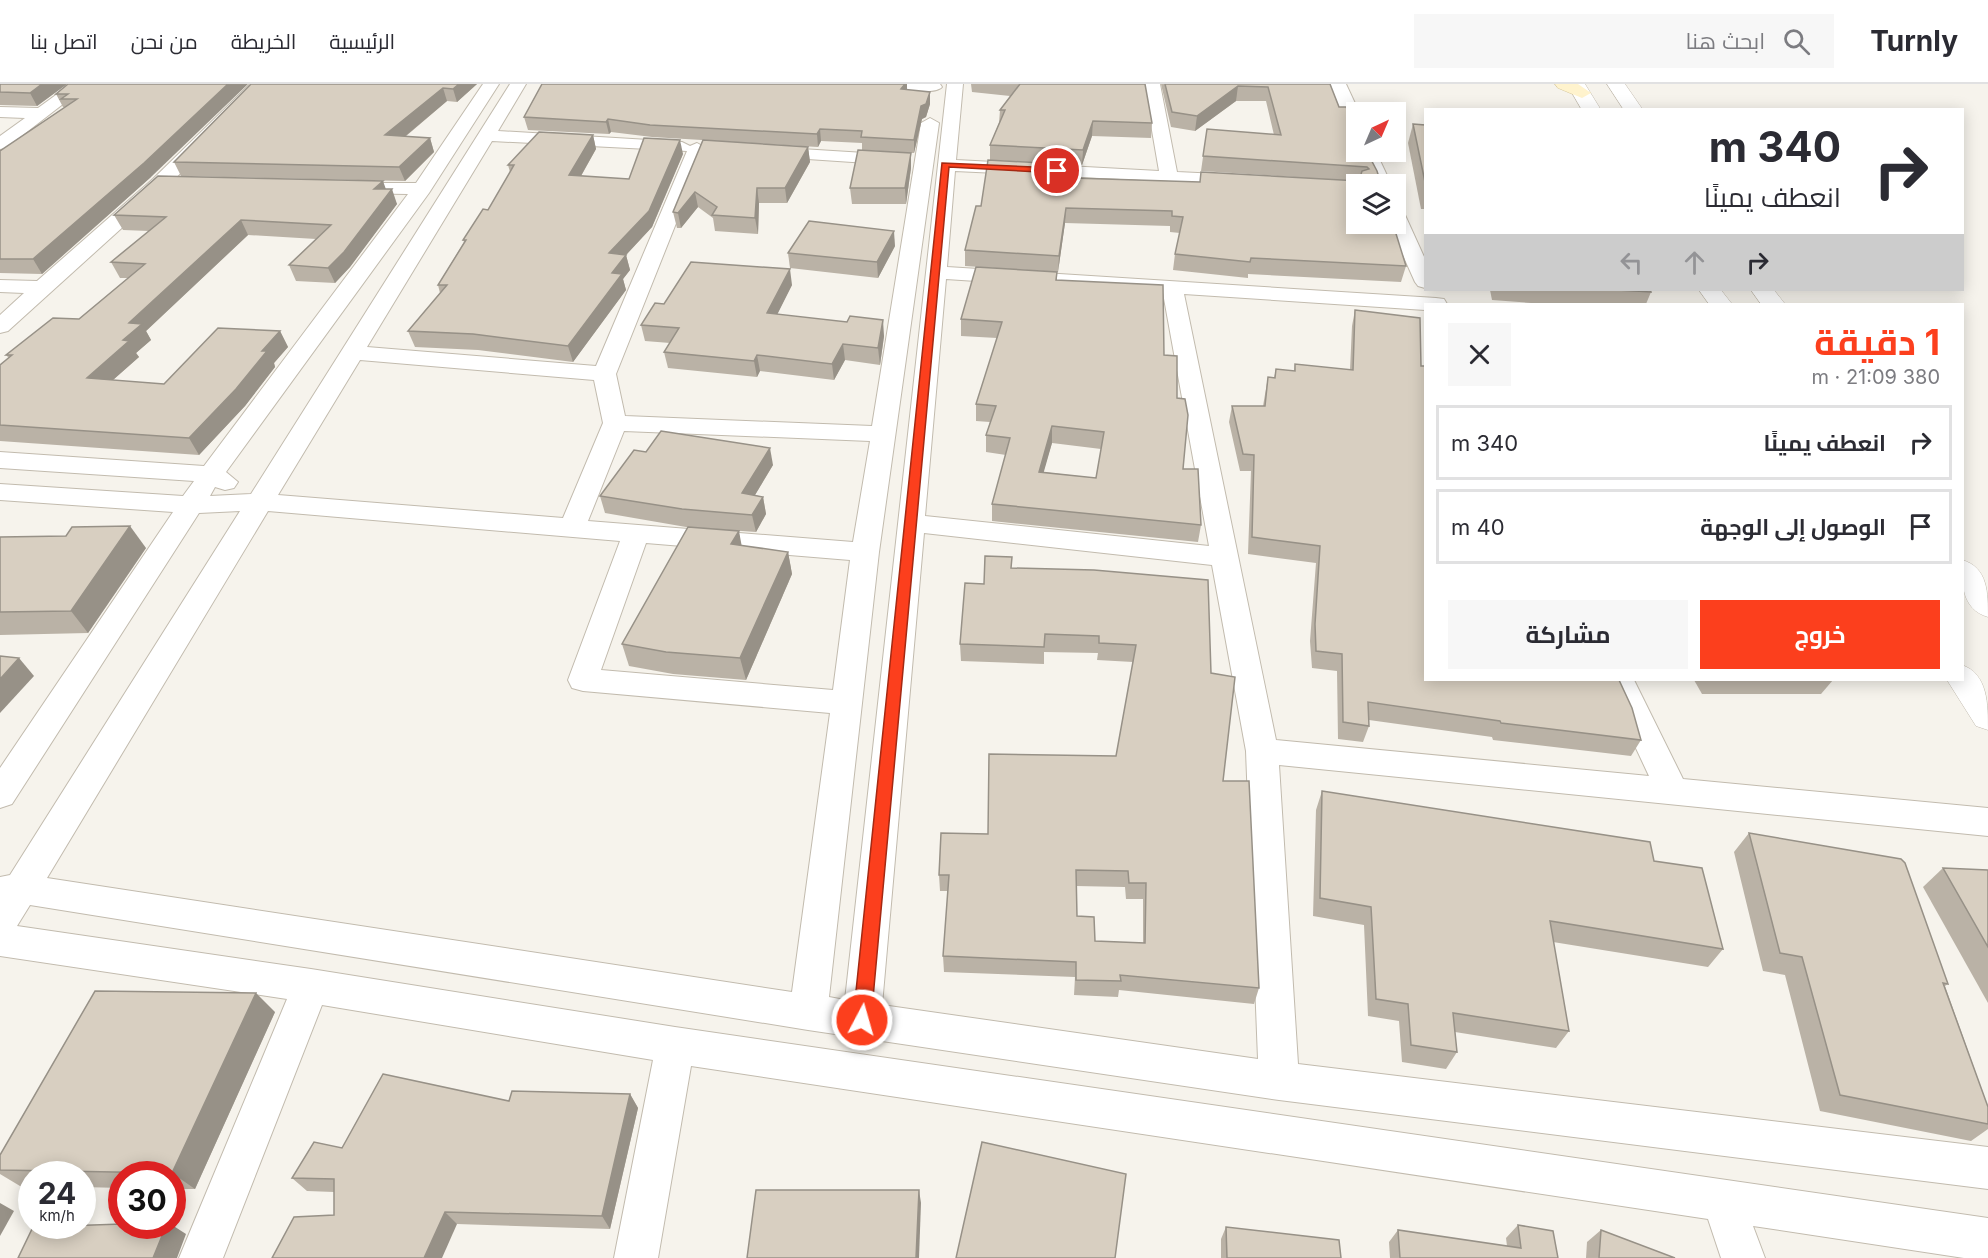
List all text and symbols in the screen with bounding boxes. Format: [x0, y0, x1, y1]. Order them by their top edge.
search box [1414, 14, 1834, 68]
text: Turnly [1870, 24, 1958, 58]
icon: search [1780, 25, 1813, 58]
text: ابحث هنا [1685, 28, 1765, 54]
text: اتصل بنا [30, 29, 98, 54]
text: من نحن [131, 29, 198, 54]
text: الخريطة [231, 29, 296, 54]
text: الرئيسية [329, 29, 395, 54]
north arrow [1346, 102, 1406, 162]
map controls [1346, 102, 1406, 234]
text: 340 m [1709, 121, 1841, 172]
icon: right [1862, 132, 1940, 210]
pin [1031, 145, 1082, 196]
icon: arrive [1040, 154, 1073, 187]
button: layers [1346, 174, 1406, 234]
text: انعطف يمينًا [1704, 181, 1841, 214]
icon: left [1615, 246, 1648, 279]
icon: ahead [1678, 246, 1711, 279]
icon: right [1741, 246, 1774, 279]
text: 1 دقيقة [1814, 320, 1940, 364]
button: close [1448, 323, 1511, 386]
text: 380 m · 21:09 [1811, 365, 1940, 389]
icon: right [1904, 426, 1937, 459]
text: 340 m [1451, 430, 1518, 456]
text: انعطف يمينًا [1764, 430, 1886, 456]
icon: arrive [1904, 510, 1937, 543]
text: 40 m [1451, 514, 1505, 540]
text: الوصول إلى الوجهة [1700, 514, 1886, 540]
button: مشاركة [1448, 600, 1688, 669]
button: خروج [1700, 600, 1940, 669]
position arrow [830, 988, 894, 1052]
speed limit sign: 30 [108, 1161, 186, 1239]
text: 24 [38, 1175, 76, 1211]
text: km/h [39, 1206, 75, 1225]

